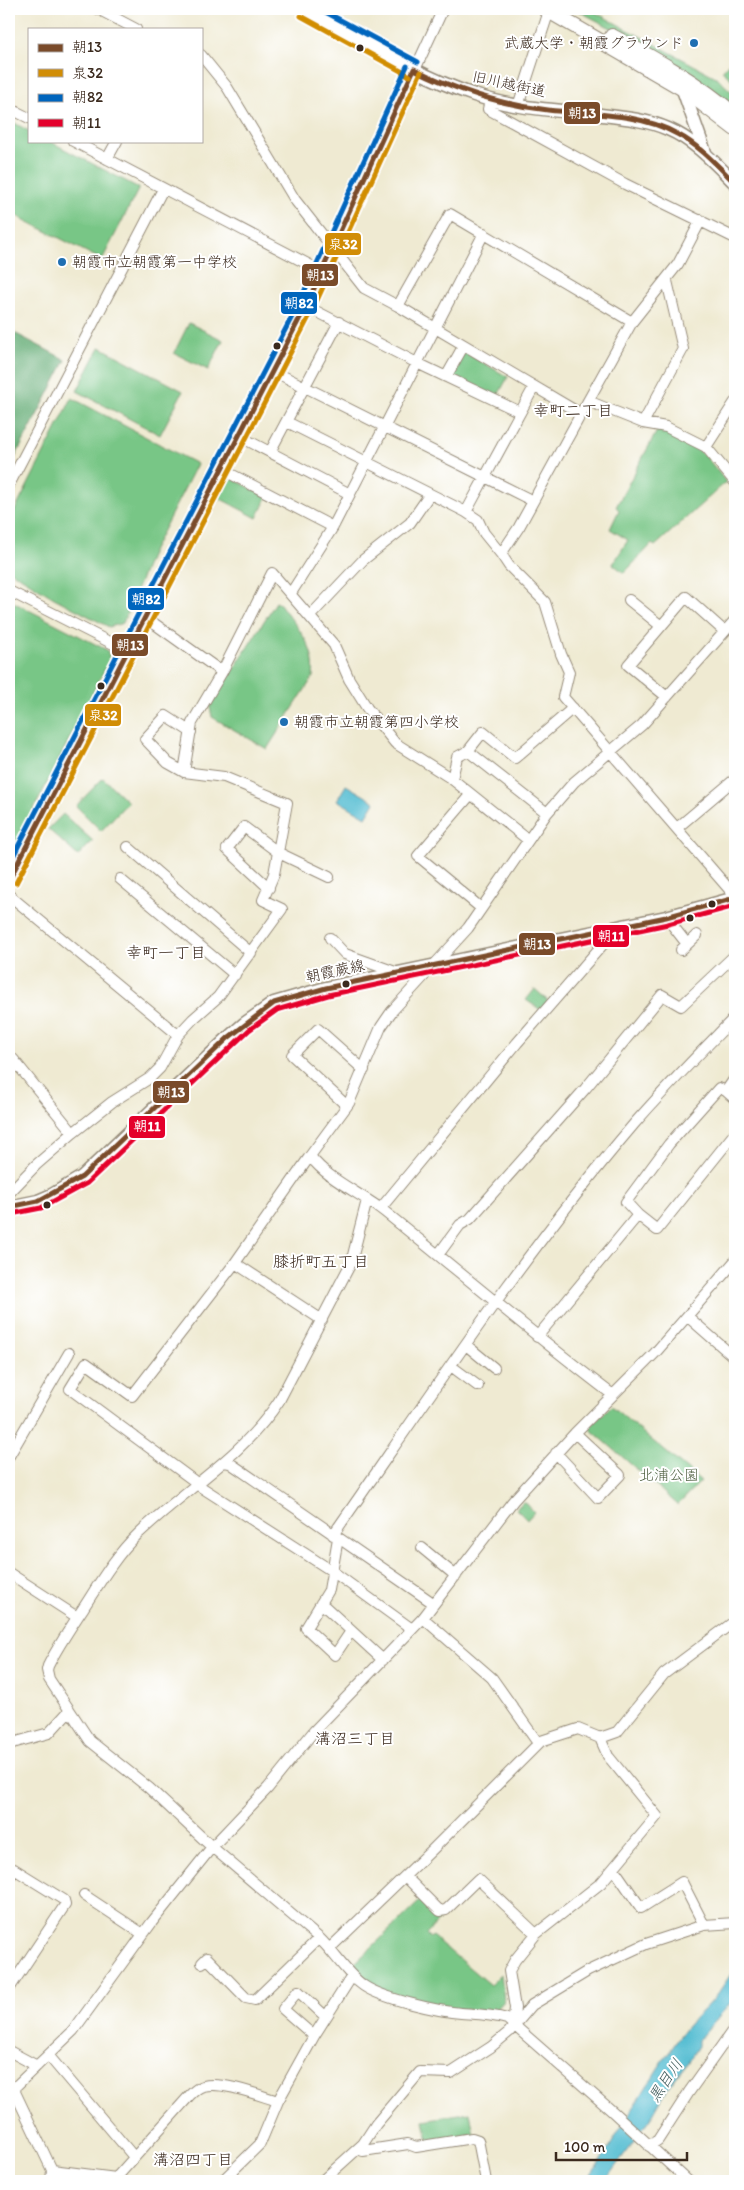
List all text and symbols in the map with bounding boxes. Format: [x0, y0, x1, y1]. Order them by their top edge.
legend [28, 28, 202, 142]
place label: 武蔵大学・朝霞グラウンド [504, 34, 684, 52]
marker: 武蔵大学・朝霞グラウンド [688, 37, 700, 49]
text: 朝13 [72, 38, 102, 56]
unlabelled marker [355, 43, 365, 53]
text: 泉32 [72, 64, 103, 82]
street label: 旧川越街道 [470, 67, 548, 101]
text: 朝82 [72, 88, 103, 106]
line badge: 朝13 [563, 101, 601, 125]
text: 朝13 [568, 105, 596, 122]
text: 朝11 [72, 114, 101, 132]
line badge: 泉32 [324, 232, 362, 256]
text: 泉32 [329, 236, 358, 253]
place label: 朝霞市立朝霞第一中学校 [72, 253, 237, 271]
marker: 朝霞市立朝霞第一中学校 [56, 256, 68, 268]
line badge: 朝13 [301, 263, 339, 287]
text: 朝13 [306, 267, 334, 284]
line badge: 朝82 [280, 291, 318, 315]
text: 朝82 [284, 295, 314, 312]
unlabelled marker [272, 341, 282, 351]
district label: 幸町二丁目 [533, 401, 613, 420]
line badge: 朝82 [127, 587, 165, 611]
text: 朝82 [131, 591, 161, 608]
line badge: 朝13 [111, 633, 149, 657]
text: 朝13 [116, 637, 144, 654]
unlabelled marker [96, 681, 106, 691]
line badge: 泉32 [84, 703, 122, 727]
text: 泉32 [89, 707, 118, 724]
place label: 朝霞市立朝霞第四小学校 [294, 713, 459, 731]
marker: 朝霞市立朝霞第四小学校 [278, 716, 290, 728]
unlabelled marker [707, 899, 717, 909]
unlabelled marker [685, 913, 695, 923]
line badge: 朝11 [592, 924, 630, 948]
text: 朝11 [598, 928, 625, 945]
line badge: 朝13 [518, 932, 556, 956]
text: 朝13 [523, 936, 551, 953]
district label: 幸町一丁目 [126, 943, 206, 962]
street label: 朝霞蕨線 [304, 956, 366, 986]
unlabelled marker [341, 979, 351, 989]
line badge: 朝13 [152, 1080, 190, 1104]
text: 朝13 [157, 1084, 185, 1101]
line badge: 朝11 [128, 1115, 166, 1139]
text: 朝11 [134, 1118, 161, 1135]
unlabelled marker [42, 1200, 52, 1210]
district label: 膝折町五丁目 [273, 1252, 369, 1271]
park label: 北浦公園 [639, 1466, 699, 1484]
district label: 溝沼三丁目 [315, 1729, 395, 1748]
water label: 黒目川 [644, 2055, 687, 2105]
scale bar [556, 2130, 688, 2162]
text: 100 m [564, 2138, 606, 2156]
district label: 溝沼四丁目 [153, 2150, 233, 2169]

